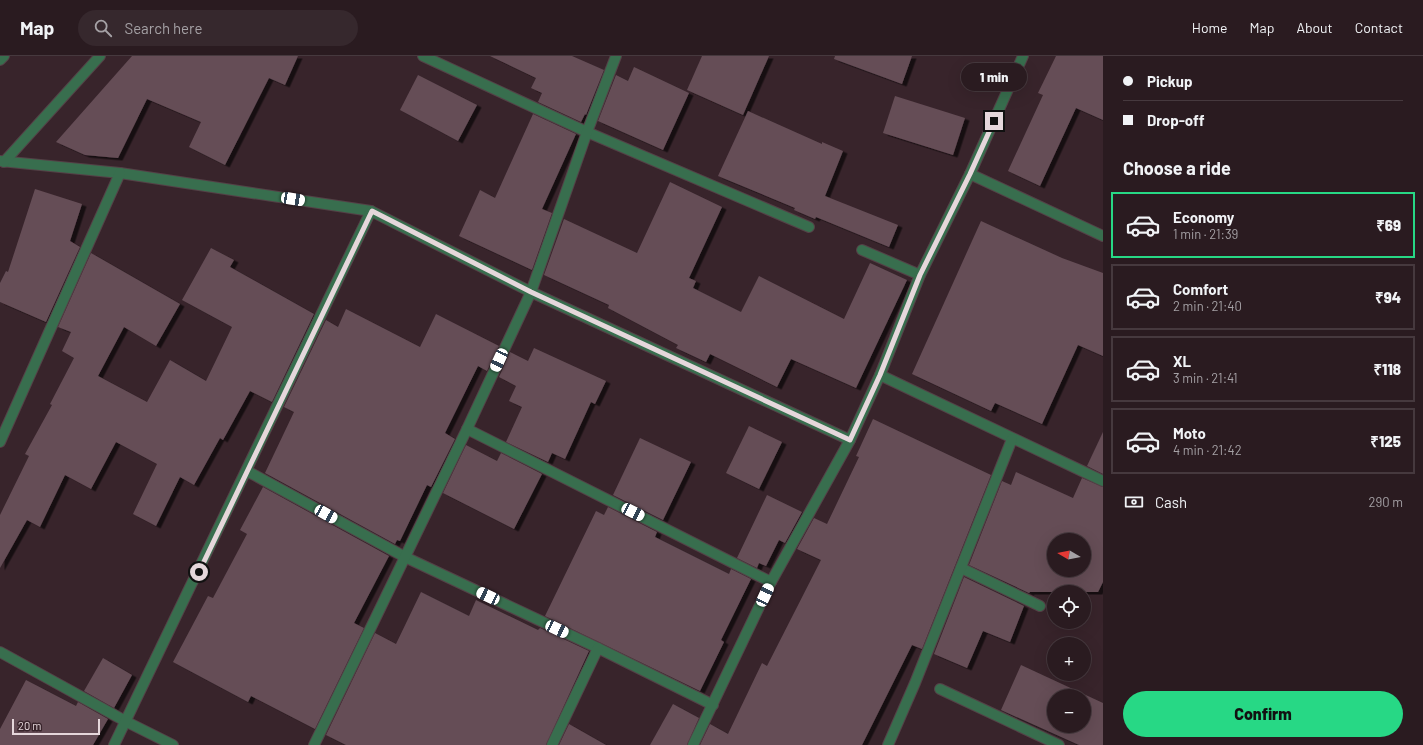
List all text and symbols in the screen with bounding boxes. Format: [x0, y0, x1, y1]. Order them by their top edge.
search box [78, 10, 358, 46]
text: Map [20, 16, 54, 39]
icon: search [92, 17, 114, 39]
text: Search here [124, 19, 202, 37]
text: Home [1192, 19, 1228, 36]
text: Map [1250, 19, 1274, 36]
text: About [1296, 19, 1333, 36]
text: Contact [1355, 19, 1403, 36]
callout: 1 min [961, 63, 1027, 91]
text: 1 min [980, 69, 1008, 85]
text: Pickup [1147, 72, 1193, 90]
text: Drop-off [1147, 111, 1205, 129]
route end [985, 112, 1003, 130]
text: Choose a ride [1123, 157, 1231, 179]
car [280, 191, 306, 207]
icon: car [1125, 207, 1161, 243]
text: Economy [1173, 208, 1234, 226]
text: ₹69 [1376, 216, 1401, 234]
text: 1 min · 21:39 [1173, 226, 1238, 242]
icon: car [1125, 279, 1161, 315]
text: Comfort [1173, 280, 1228, 298]
text: ₹94 [1375, 288, 1401, 306]
text: 2 min · 21:40 [1173, 298, 1242, 314]
car [488, 347, 510, 373]
icon: car [1125, 351, 1161, 387]
text: XL [1173, 352, 1191, 370]
text: ₹118 [1373, 360, 1401, 378]
text: 3 min · 21:41 [1173, 370, 1238, 386]
icon: car [1125, 423, 1161, 459]
text: Moto [1173, 424, 1206, 442]
text: ₹125 [1370, 432, 1401, 450]
text: 4 min · 21:42 [1173, 442, 1242, 458]
icon: cash [1123, 491, 1145, 513]
text: Cash [1155, 493, 1187, 511]
text: 290 m [1369, 494, 1403, 510]
car [620, 501, 646, 523]
car [313, 503, 339, 525]
north arrow [1047, 533, 1091, 577]
map controls [1047, 533, 1091, 733]
route start [190, 563, 208, 581]
car [754, 582, 776, 608]
car [475, 585, 501, 607]
button: locate [1047, 585, 1091, 629]
car [544, 618, 570, 640]
button: + [1047, 637, 1091, 681]
button: − [1047, 689, 1091, 733]
button: Confirm [1123, 691, 1403, 737]
scale bar [12, 717, 100, 736]
text: 20 m [18, 719, 41, 732]

